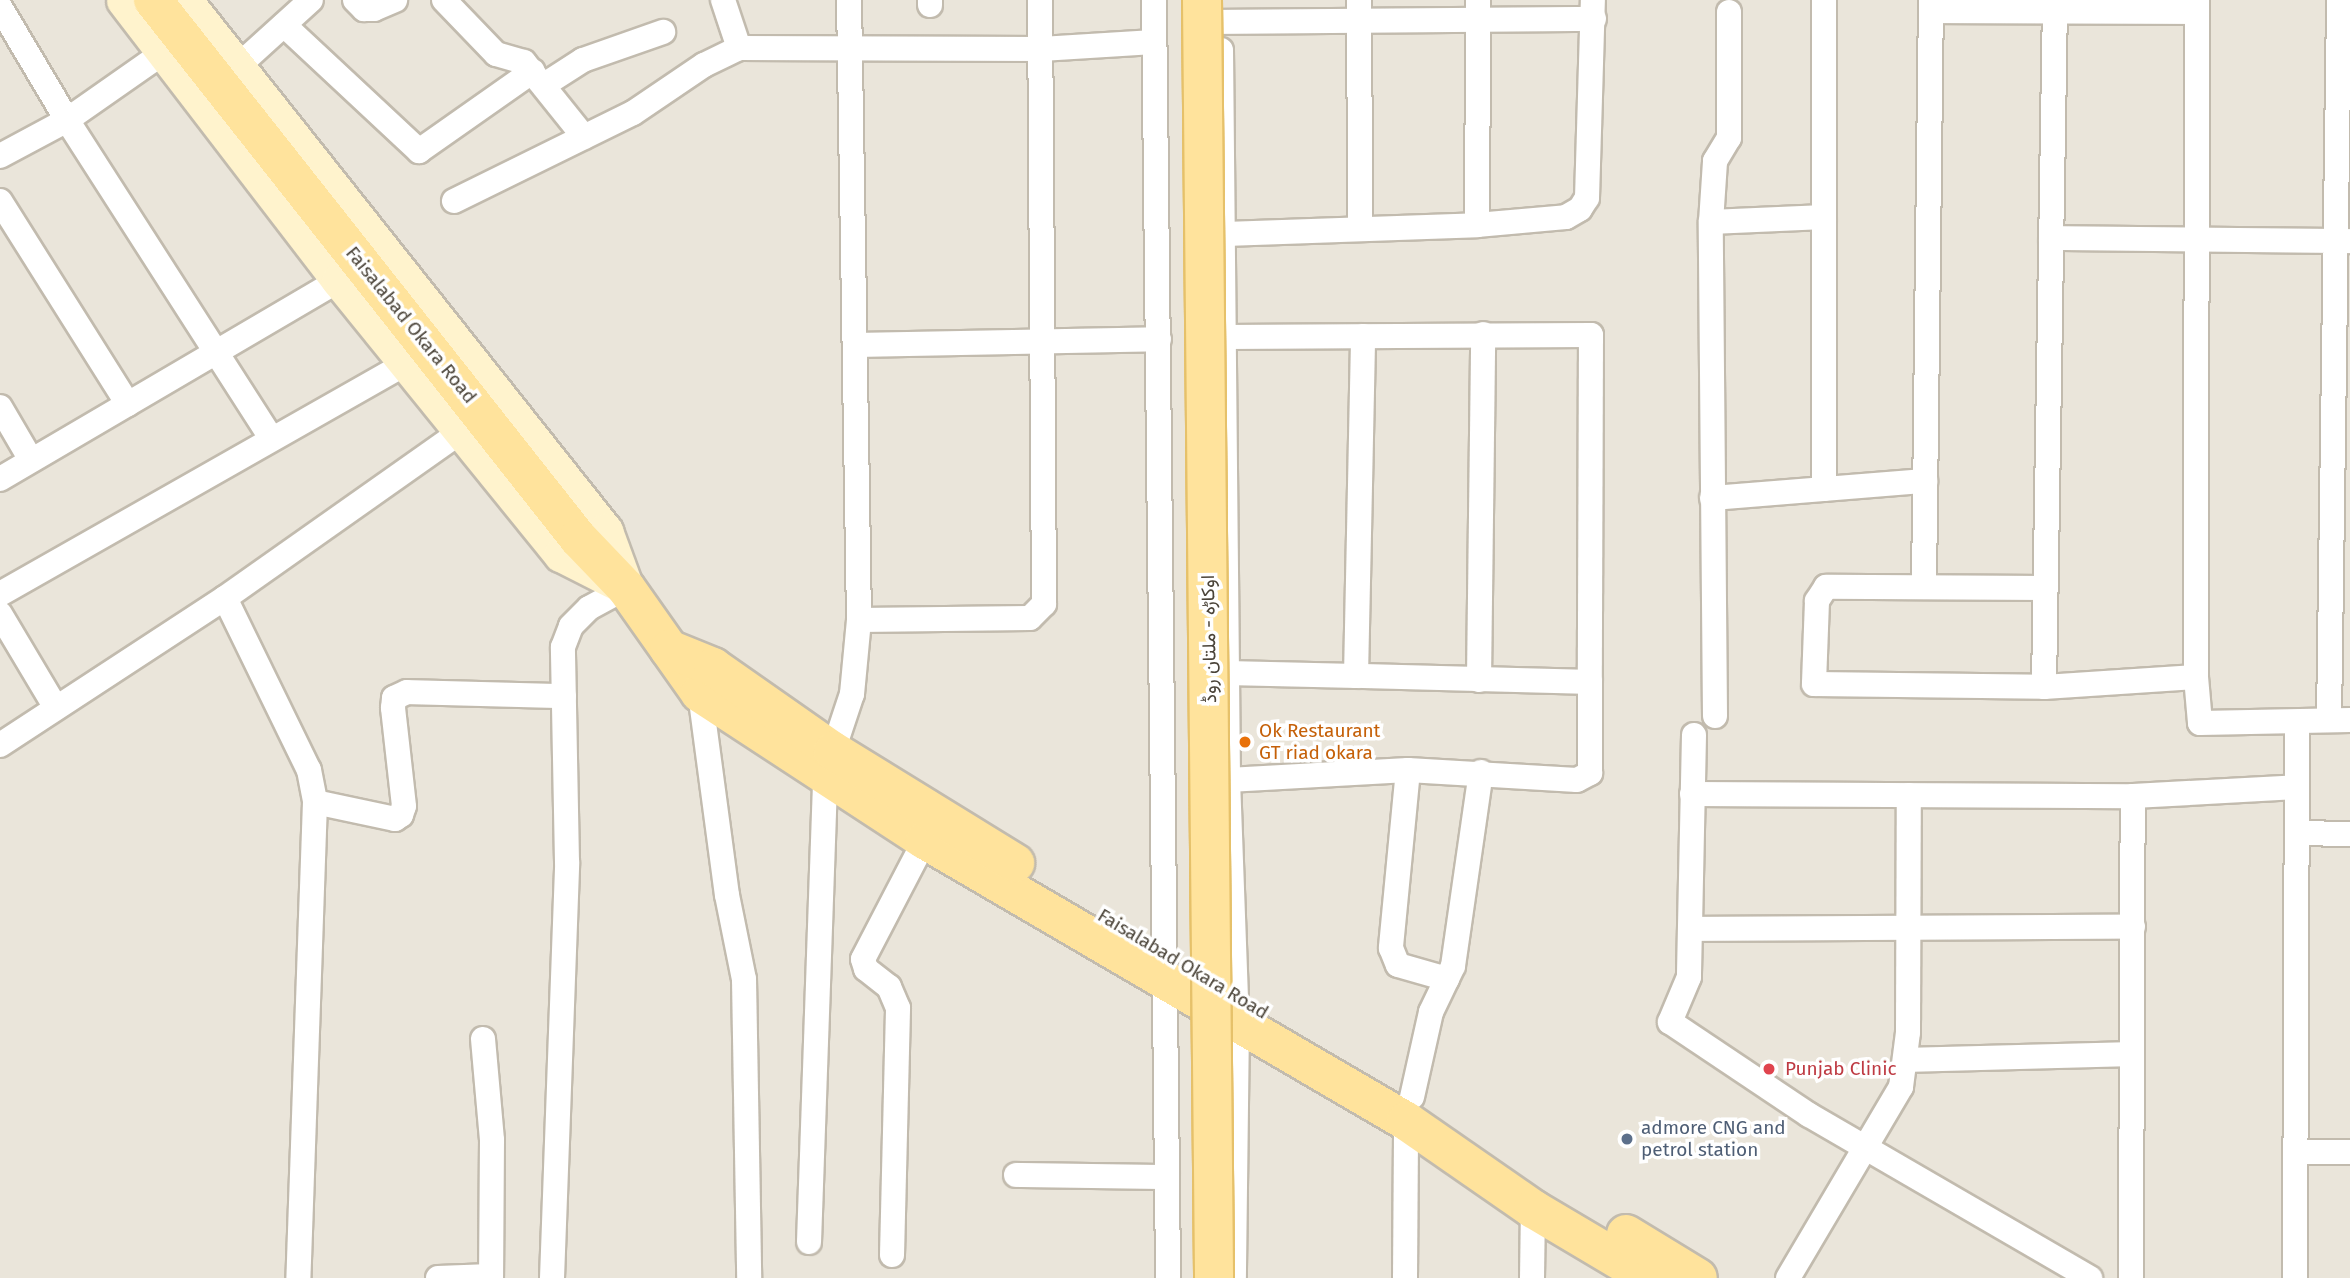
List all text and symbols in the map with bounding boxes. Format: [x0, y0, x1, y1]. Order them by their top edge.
street label: Faisalabad Okara Road [341, 242, 481, 408]
street label: اوکاڑہ - ملتان روڈ [1196, 575, 1222, 703]
place label: Ok Restaurant GT riad okara [1259, 720, 1380, 764]
marker: Ok Restaurant GT riad okara [1237, 734, 1253, 750]
street label: Faisalabad Okara Road [1093, 904, 1273, 1024]
place label: Punjab Clinic [1785, 1058, 1897, 1080]
marker: Punjab Clinic [1759, 1059, 1779, 1079]
place label: admore CNG and petrol station [1641, 1117, 1786, 1161]
marker: admore CNG and petrol station [1619, 1131, 1635, 1147]

